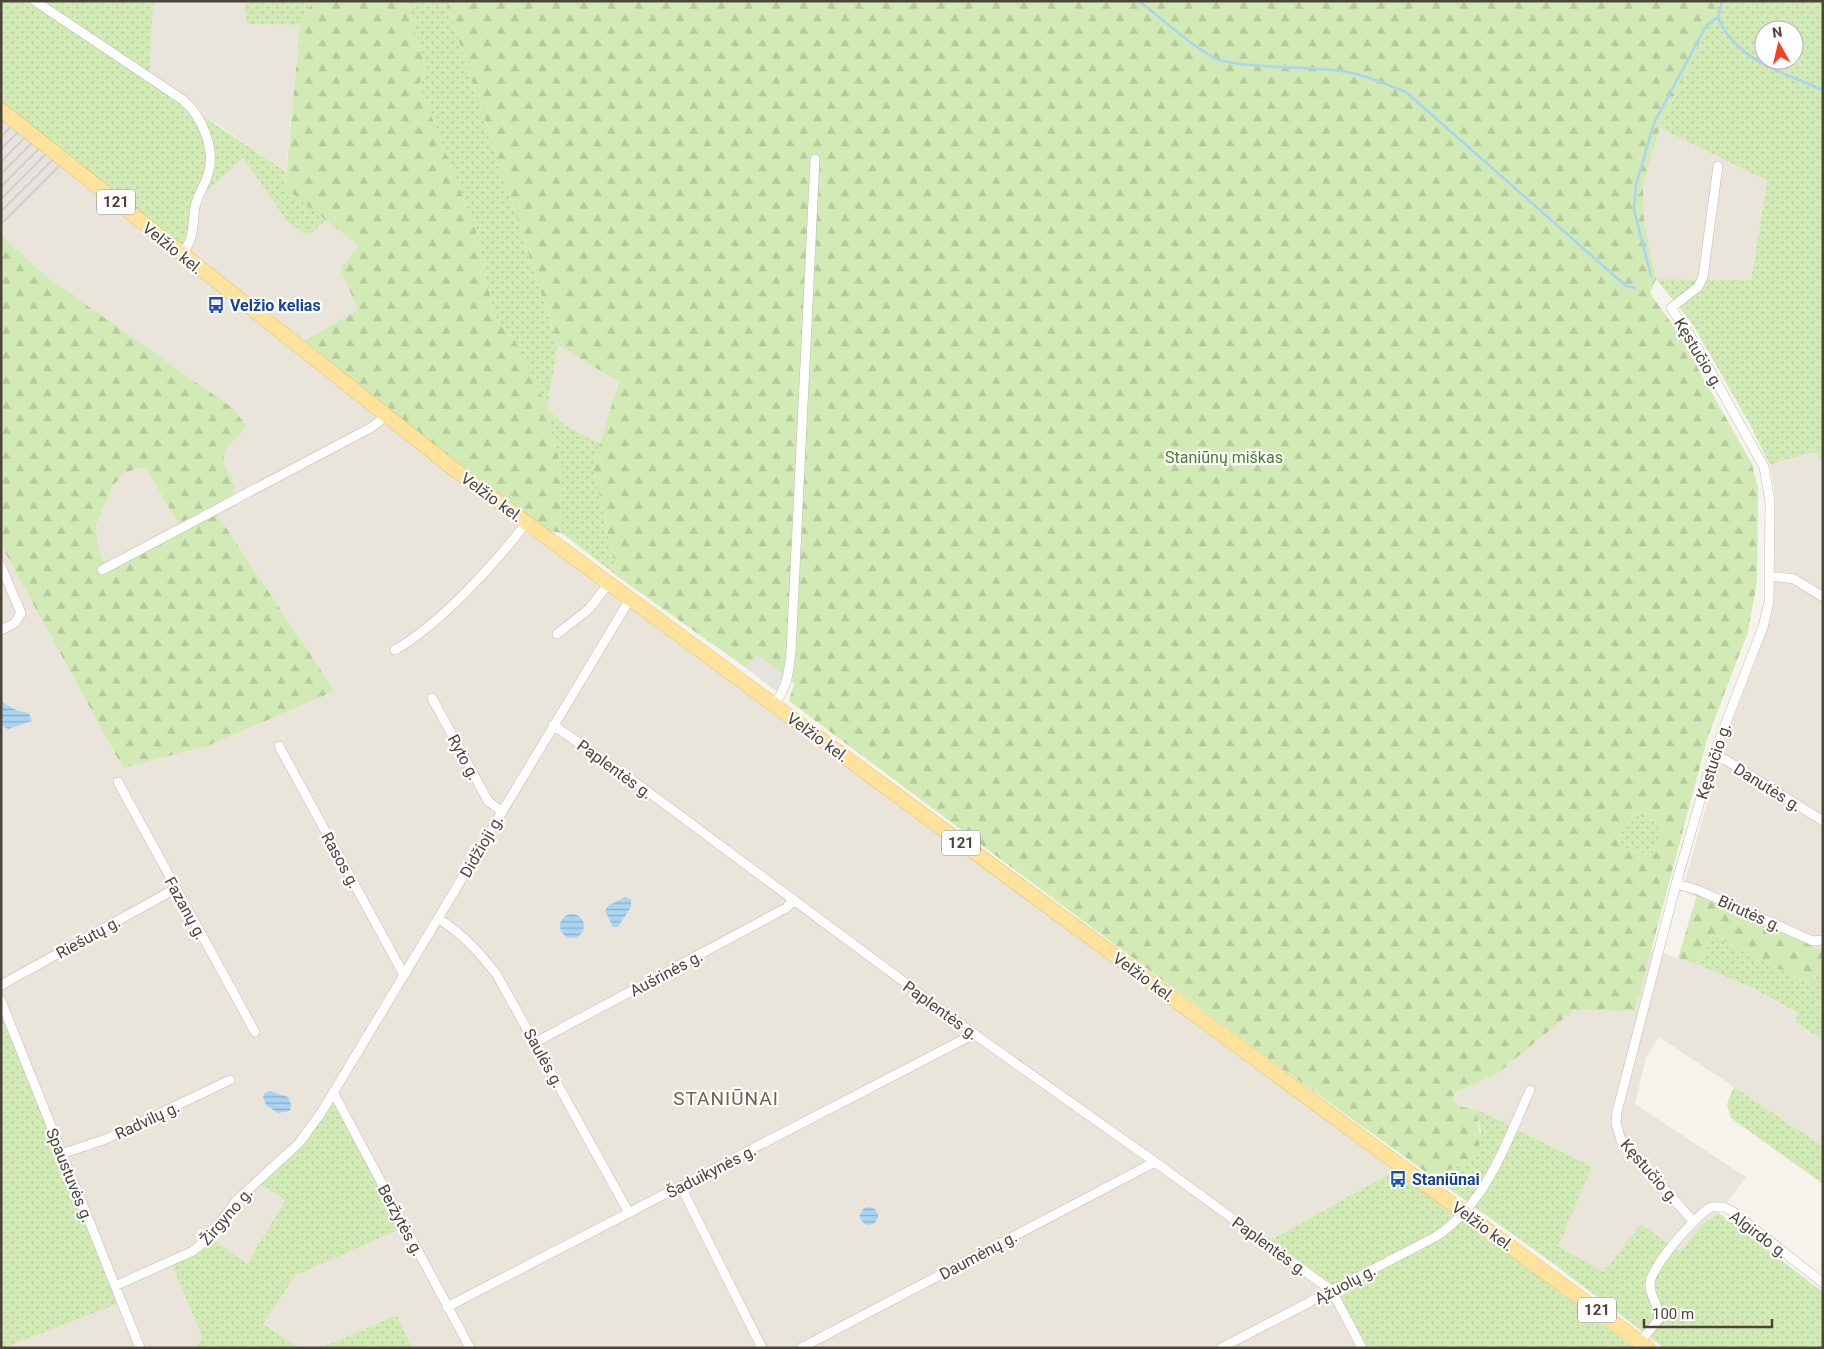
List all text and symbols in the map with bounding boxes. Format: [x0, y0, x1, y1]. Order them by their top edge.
north arrow [1754, 20, 1804, 70]
text: N [1771, 24, 1783, 41]
road number: 121 [97, 190, 135, 214]
street label: Velžio kel. [139, 218, 207, 278]
bus stop icon: Velžio kelias [206, 295, 226, 315]
place label: Velžio kelias [230, 296, 321, 315]
street label: Kęstučio g. [1670, 314, 1727, 392]
park label: Staniūnų miškas [1165, 448, 1283, 467]
street label: Velžio kel. [457, 469, 526, 526]
street label: Velžio kel. [783, 709, 852, 766]
street label: Kęstučio g. [1692, 721, 1735, 802]
street label: Ryto g. [444, 731, 483, 783]
street label: Paplentės g. [574, 736, 656, 803]
street label: Danutės g. [1730, 759, 1805, 816]
street label: Didžioji g. [456, 812, 507, 881]
street label: Rasos g. [317, 829, 364, 892]
road number: 121 [942, 830, 980, 856]
street label: Fazanų g. [161, 874, 211, 943]
street label: Birutės g. [1715, 891, 1784, 936]
street label: Riešutų g. [53, 912, 124, 963]
street label: Aušrinės g. [627, 946, 706, 1000]
street label: Velžio kel. [1109, 949, 1178, 1006]
street label: Paplentės g. [900, 977, 982, 1044]
street label: Saulės g. [520, 1025, 568, 1091]
district label: STANIŪNAI [673, 1087, 779, 1110]
street label: Radvilų g. [112, 1097, 183, 1144]
street label: Spaustuvės g. [42, 1125, 97, 1225]
street label: Kęstučio g. [1616, 1135, 1683, 1207]
street label: Šaduikynės g. [663, 1140, 759, 1202]
bus stop icon: Staniūnai [1388, 1169, 1408, 1189]
place label: Staniūnai [1412, 1170, 1480, 1189]
street label: Beržytės g. [374, 1181, 427, 1259]
street label: Žirgyno g. [196, 1184, 257, 1249]
street label: Velžio kel. [1448, 1198, 1517, 1255]
street label: Algirdo g. [1726, 1206, 1791, 1262]
street label: Paplentės g. [1229, 1213, 1311, 1280]
street label: Daumėnų g. [936, 1227, 1020, 1284]
street label: Ąžuolų g. [1312, 1260, 1379, 1308]
scale bar [1644, 1296, 1772, 1328]
road number: 121 [1578, 1298, 1616, 1322]
text: 100 m [1652, 1305, 1694, 1323]

